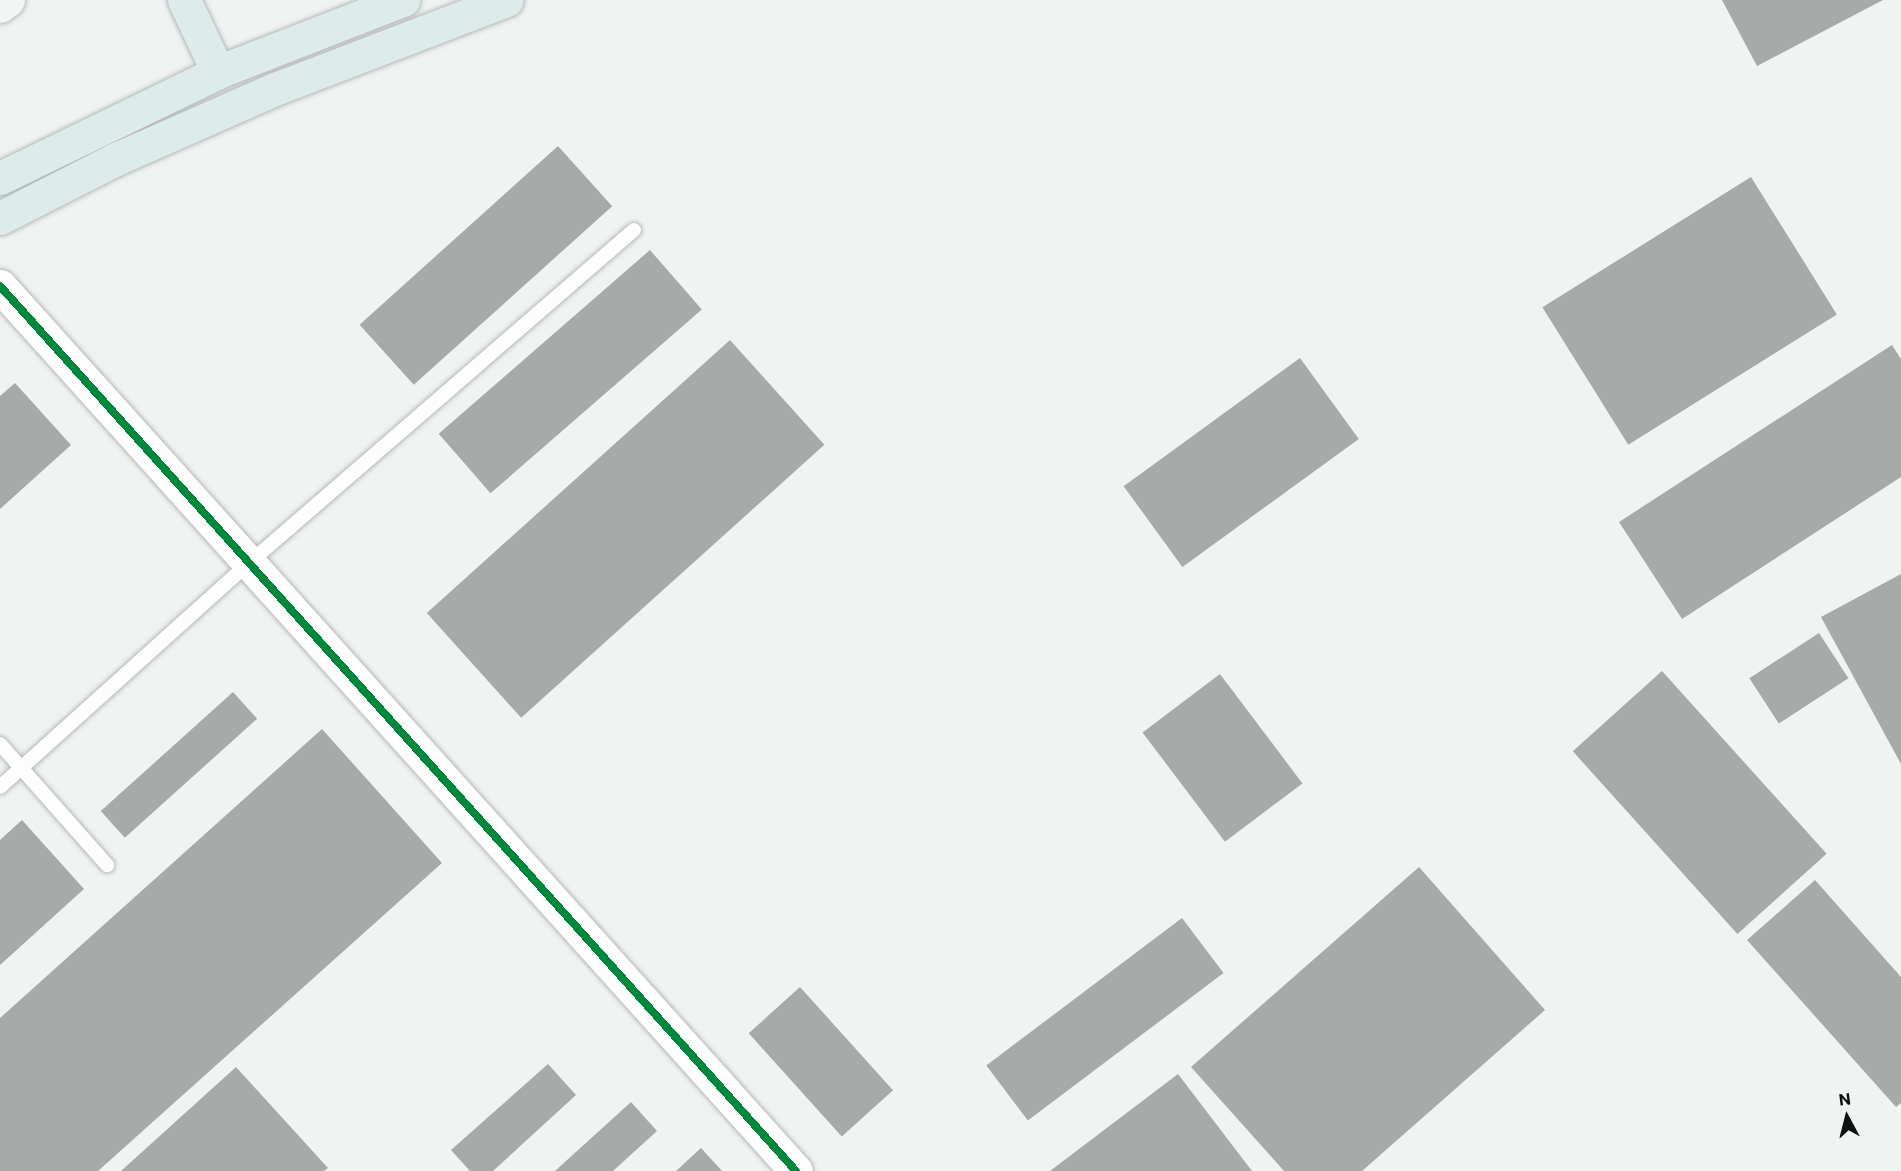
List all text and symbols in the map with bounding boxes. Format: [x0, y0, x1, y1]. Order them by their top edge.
north arrow [1817, 1087, 1877, 1147]
text: N [1838, 1088, 1852, 1109]

